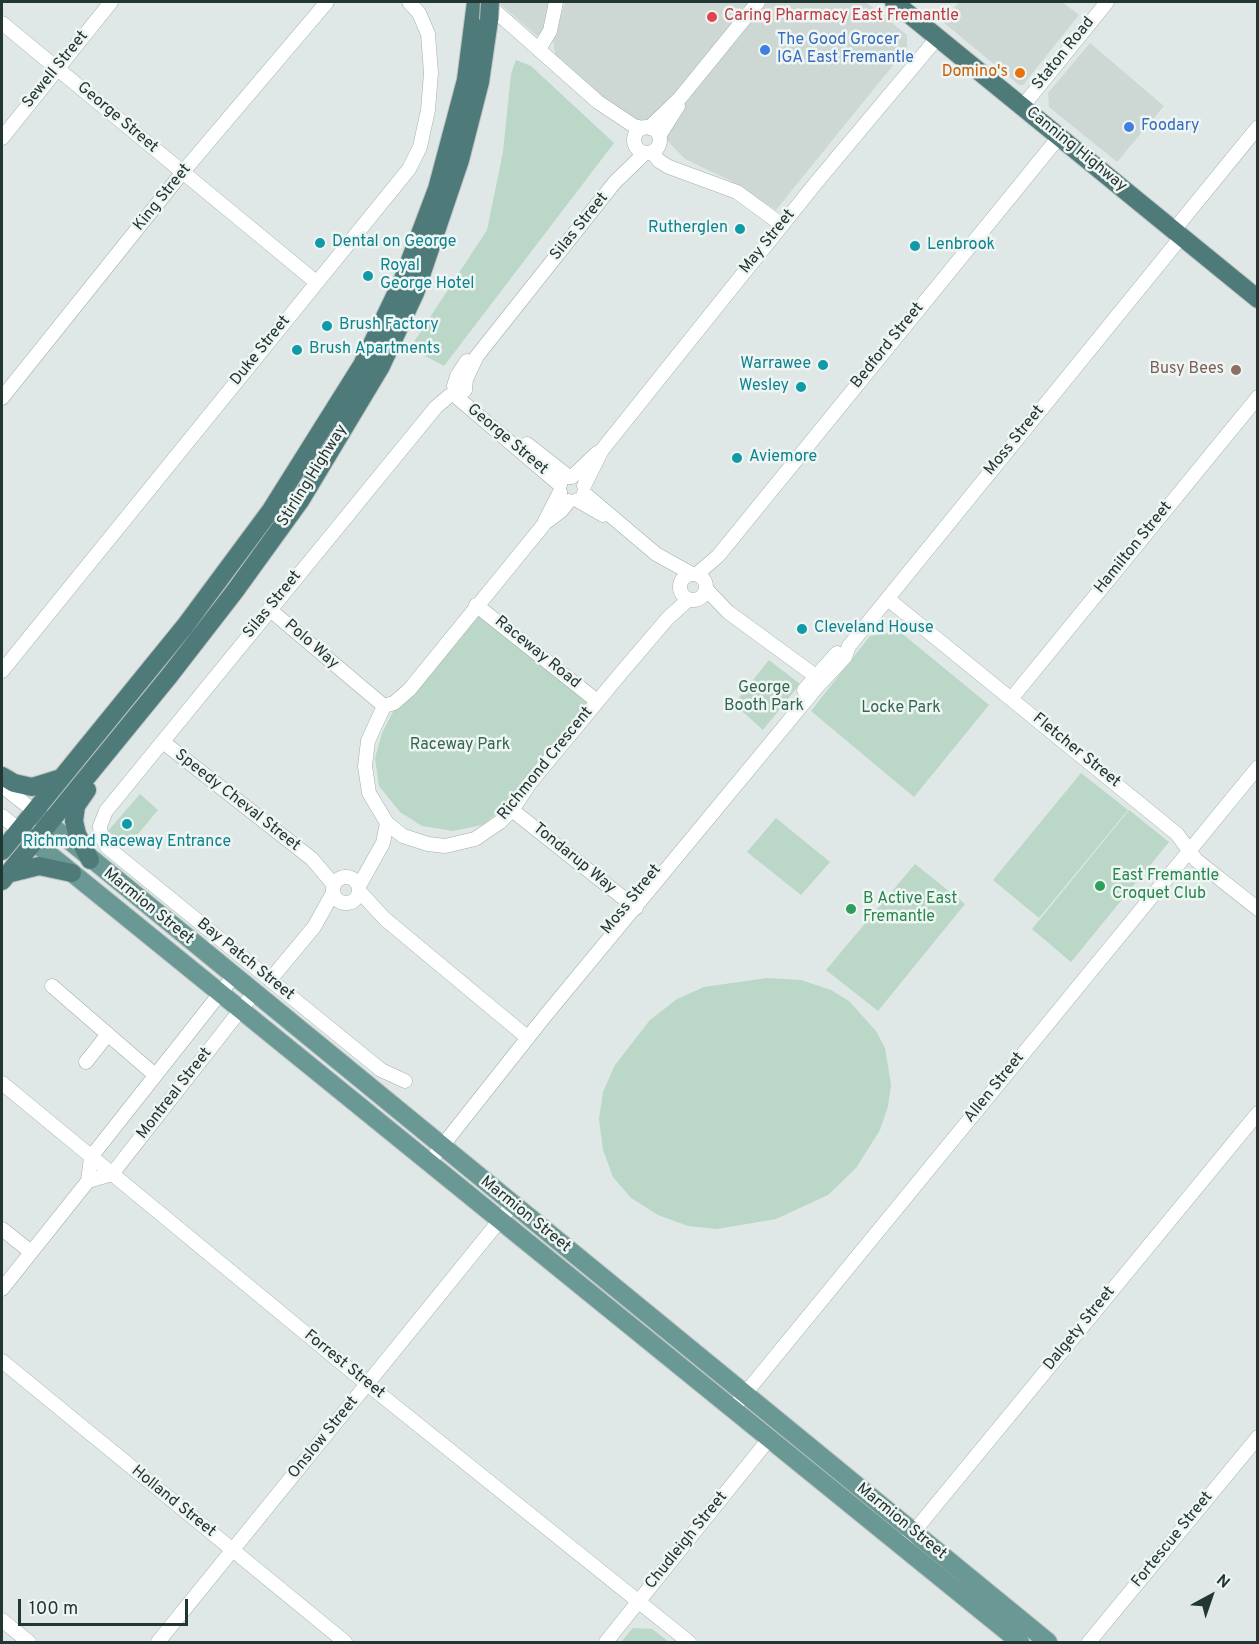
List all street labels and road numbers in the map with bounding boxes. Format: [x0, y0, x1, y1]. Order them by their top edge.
street label: Staton Road [1029, 14, 1099, 94]
street label: Sewell Street [19, 28, 93, 112]
street label: George Street [73, 79, 161, 157]
street label: Canning Highway [1022, 103, 1130, 197]
street label: King Street [130, 161, 196, 235]
street label: Silas Street [547, 189, 613, 265]
street label: May Street [736, 206, 800, 278]
street label: Bedford Street [848, 299, 928, 393]
street label: Duke Street [227, 312, 295, 390]
street label: George Street [463, 401, 551, 479]
street label: Moss Street [981, 402, 1049, 480]
street label: Stirling Highway [274, 421, 352, 531]
street label: Hamilton Street [1091, 498, 1177, 598]
street label: Silas Street [240, 567, 306, 643]
street label: Raceway Road [490, 613, 584, 693]
street label: Polo Way [280, 616, 342, 674]
street label: Richmond Crescent [494, 703, 598, 825]
street label: Fletcher Street [1028, 710, 1124, 792]
street label: Speedy Cheval Street [170, 746, 304, 856]
street label: Tondarup Way [529, 820, 619, 898]
street label: Moss Street [598, 861, 666, 939]
street label: Marmion Street [99, 865, 197, 949]
street label: Bay Patch Street [192, 915, 298, 1005]
street label: Montreal Street [133, 1044, 217, 1144]
street label: Allen Street [961, 1049, 1029, 1127]
street label: Marmion Street [476, 1173, 574, 1257]
street label: Dalgety Street [1040, 1283, 1120, 1375]
street label: Forrest Street [300, 1327, 388, 1403]
street label: Onslow Street [285, 1393, 363, 1483]
street label: Holland Street [127, 1462, 219, 1542]
street label: Marmion Street [852, 1480, 950, 1564]
street label: Chudleigh Street [642, 1488, 732, 1594]
street label: Fortescue Street [1128, 1488, 1218, 1592]

